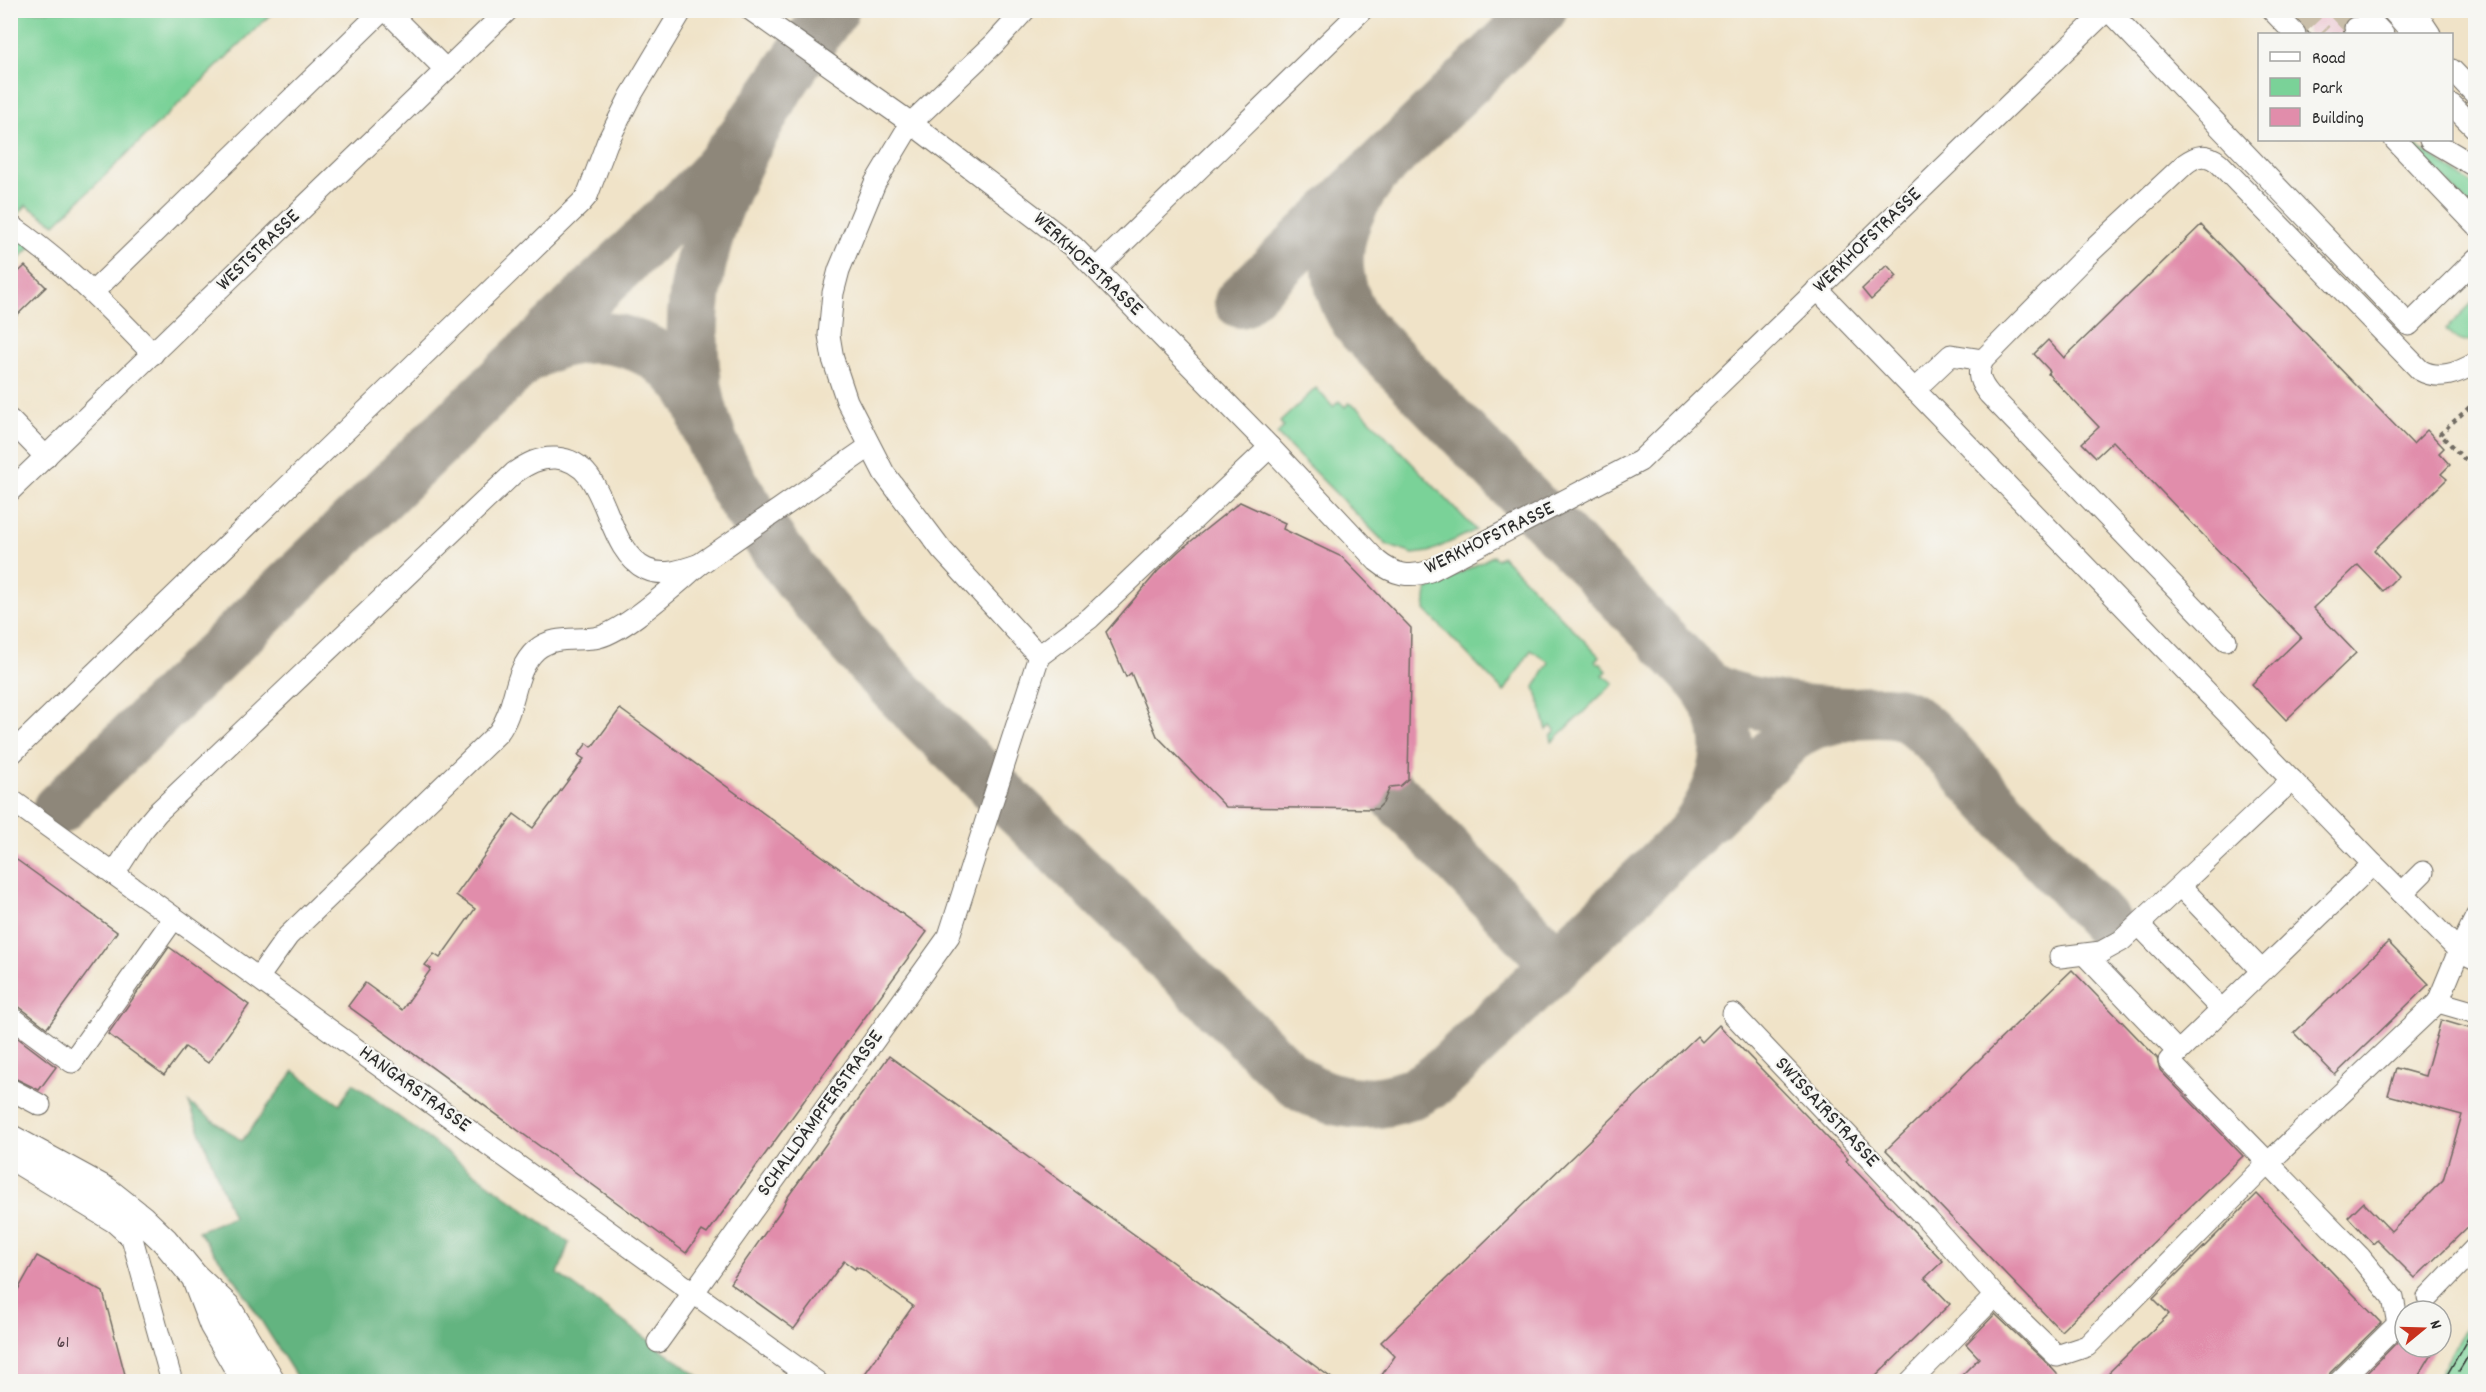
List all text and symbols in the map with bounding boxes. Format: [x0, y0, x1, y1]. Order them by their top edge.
legend [2258, 33, 2453, 141]
text: Road [2312, 47, 2346, 72]
text: Park [2312, 77, 2343, 102]
text: Building [2312, 107, 2364, 132]
street label: WERKHOFSTRASSE [1807, 181, 1930, 301]
street label: WESTSTRASSE [210, 203, 308, 299]
street label: WERKHOFSTRASSE [1025, 206, 1149, 324]
street label: WERKHOFSTRASSE [1420, 494, 1560, 583]
street label: SCHALLDÄMPFERSTRASSE [750, 1024, 892, 1203]
street label: HANGARSTRASSE [352, 1039, 477, 1141]
street label: SWISSAIRSTRASSE [1767, 1051, 1886, 1175]
north arrow [2393, 1299, 2453, 1359]
text: N [2423, 1317, 2447, 1333]
house number: 61 [57, 1331, 69, 1356]

